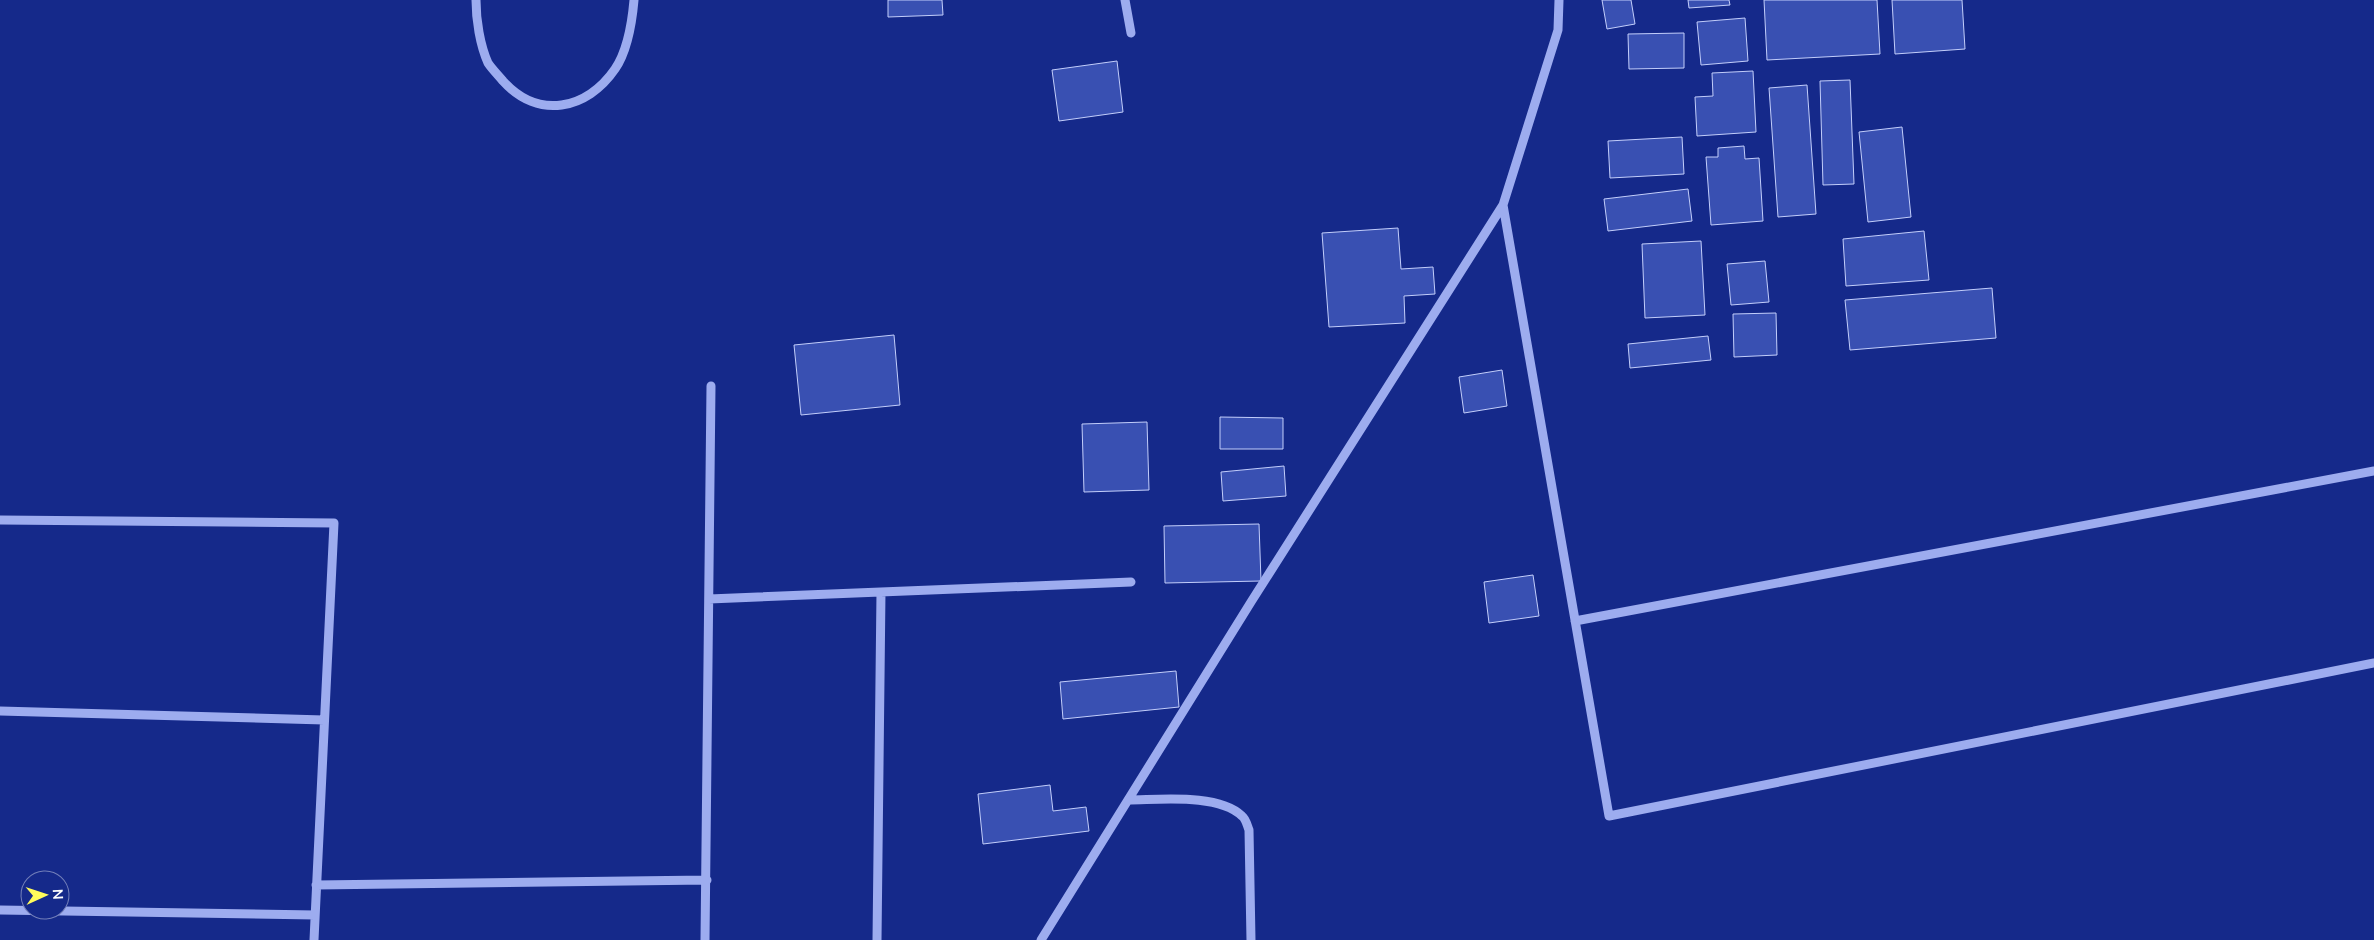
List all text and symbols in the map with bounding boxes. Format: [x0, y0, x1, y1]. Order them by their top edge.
north arrow [20, 870, 70, 920]
text: N [49, 889, 67, 900]

